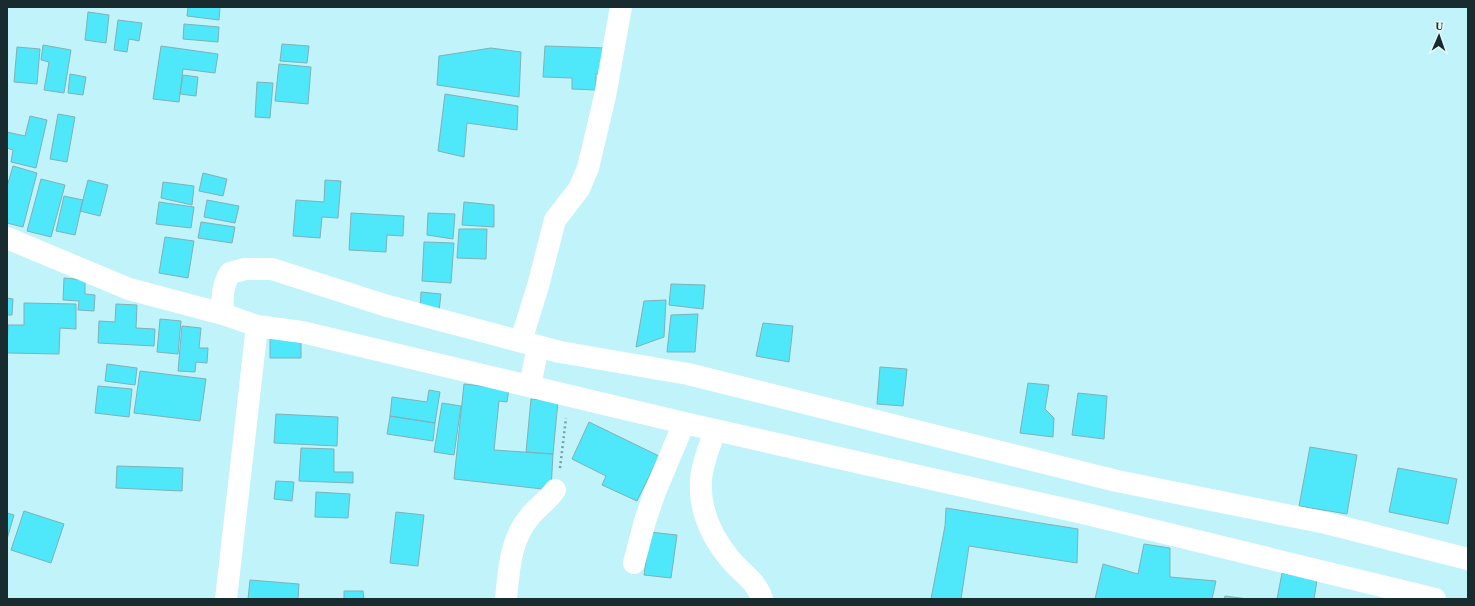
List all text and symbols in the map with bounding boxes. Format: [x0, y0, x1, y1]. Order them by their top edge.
north arrow [1419, 16, 1459, 56]
text: U [1435, 20, 1444, 32]

